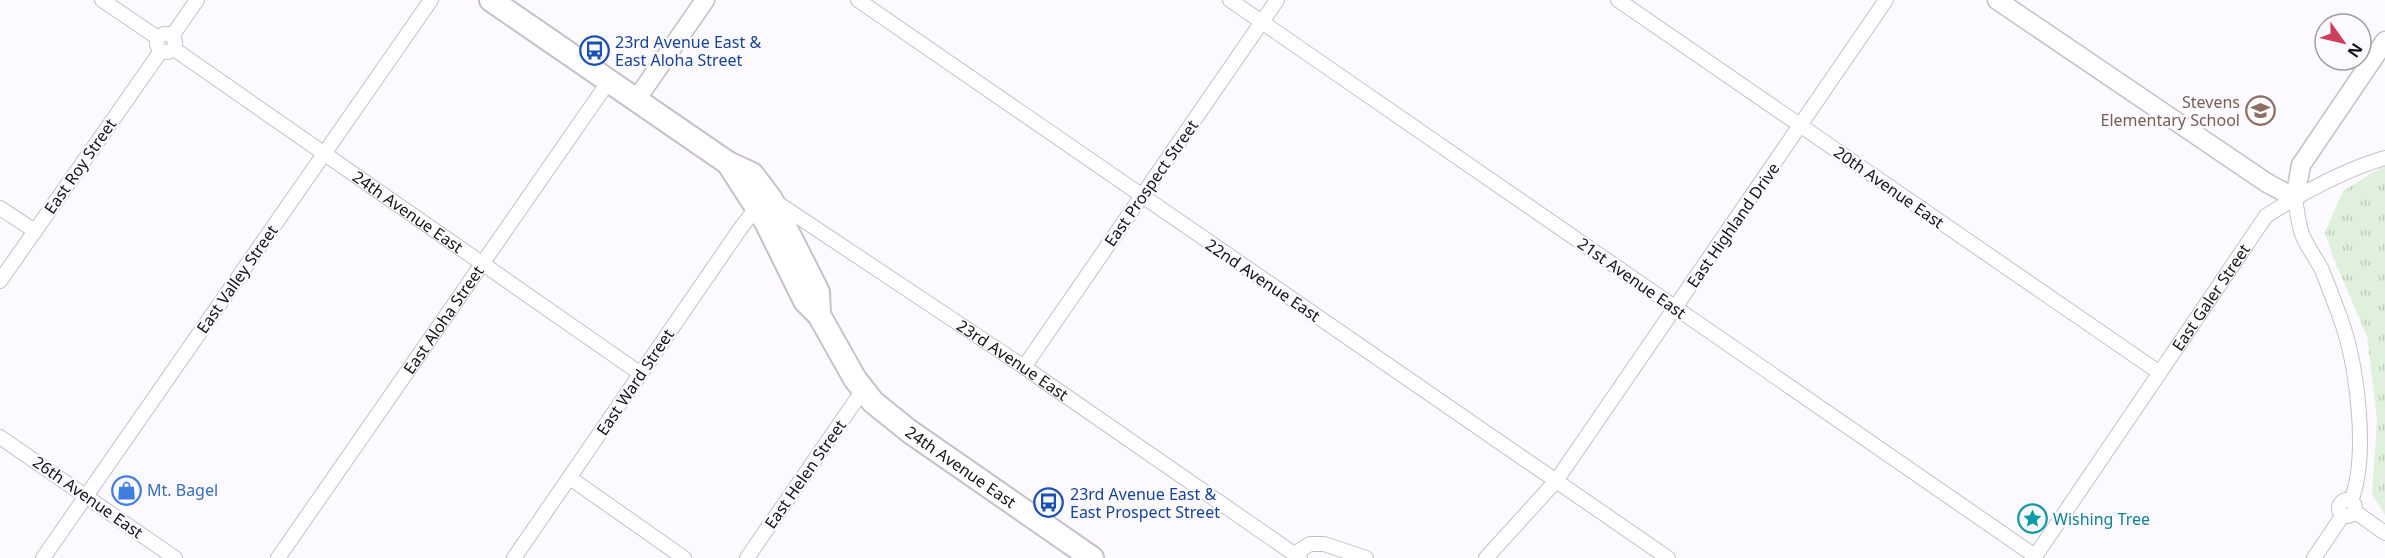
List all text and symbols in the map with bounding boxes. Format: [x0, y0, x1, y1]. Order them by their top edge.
north arrow [2313, 12, 2373, 72]
place label: 23rd Avenue East & East Aloha Street [615, 31, 761, 71]
bus stop icon: 23rd Avenue East & East Aloha Street [578, 35, 610, 67]
text: N [2343, 39, 2368, 62]
place label: Stevens Elementary School [2101, 91, 2240, 131]
school or university icon: Stevens Elementary School [2245, 95, 2277, 127]
street label: East Roy Street [39, 114, 121, 218]
street label: East Prospect Street [1099, 115, 1203, 251]
street label: 20th Avenue East [1830, 141, 1949, 233]
street label: East Highland Drive [1682, 158, 1784, 292]
street label: 24th Avenue East [348, 166, 468, 258]
street label: East Valley Street [191, 220, 283, 338]
street label: 21st Avenue East [1573, 232, 1691, 324]
street label: 22nd Avenue East [1201, 233, 1325, 327]
street label: East Galer Street [2167, 239, 2255, 355]
street label: East Aloha Street [398, 261, 489, 378]
street label: 23rd Avenue East [952, 314, 1073, 406]
street label: East Ward Street [591, 324, 679, 440]
street label: East Helen Street [759, 415, 851, 533]
street label: 24th Avenue East [901, 421, 1021, 513]
street label: 26th Avenue East [29, 451, 148, 543]
shop icon: Mt. Bagel [110, 474, 142, 506]
place label: Mt. Bagel [147, 479, 218, 501]
place label: 23rd Avenue East & East Prospect Street [1070, 483, 1220, 523]
bus stop icon: 23rd Avenue East & East Prospect Street [1033, 487, 1065, 519]
place icon: Wishing Tree [2016, 503, 2048, 535]
place label: Wishing Tree [2053, 508, 2150, 530]

